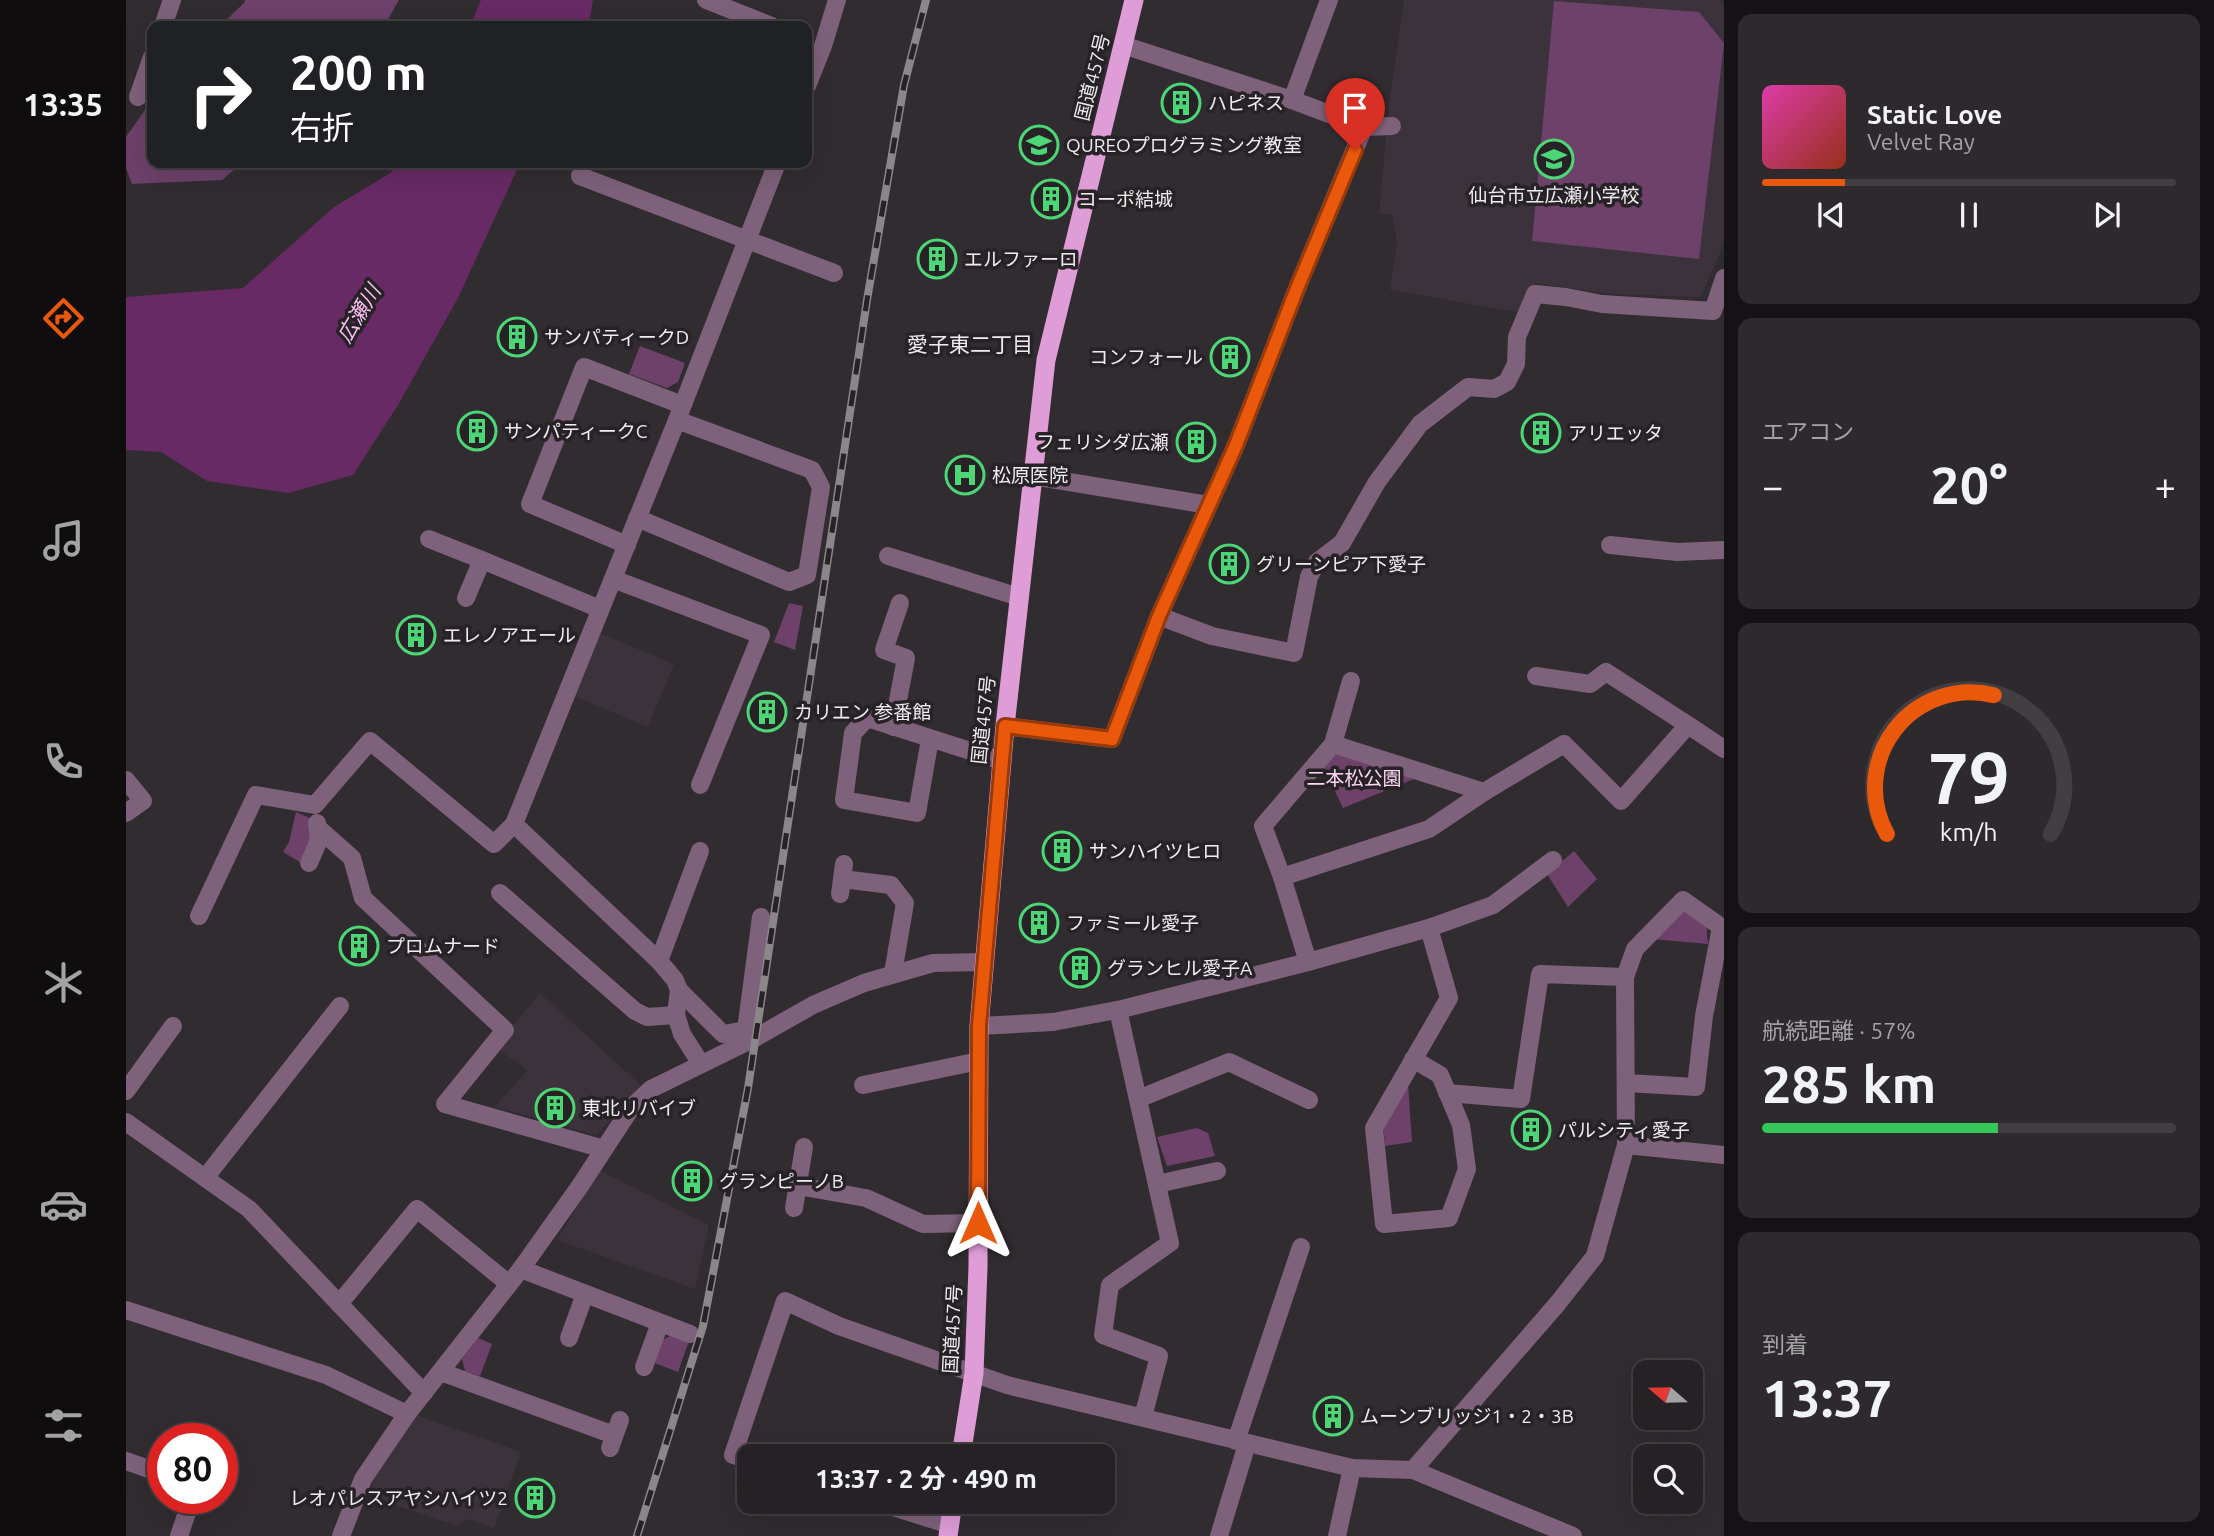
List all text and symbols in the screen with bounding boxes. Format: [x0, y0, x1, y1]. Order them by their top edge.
street label: 国道457号 [1071, 31, 1113, 123]
text: 200 m [290, 44, 427, 99]
icon: right [175, 49, 266, 140]
pin [1325, 78, 1385, 150]
building icon: ハピネス [1160, 82, 1202, 124]
text: 13:35 [23, 86, 103, 122]
icon: arrive [1336, 89, 1374, 127]
place label: ハピネス [1208, 92, 1284, 114]
text: Static Love [1867, 100, 2002, 129]
text: 右折 [290, 109, 354, 145]
school or university icon: QUREOプログラミング教室 [1018, 124, 1060, 166]
text: Velvet Ray [1867, 129, 1975, 154]
place label: QUREOプログラミング教室 [1066, 134, 1302, 156]
school or university icon: 仙台市立広瀬小学校 [1533, 138, 1575, 180]
building icon: コーポ結城 [1030, 178, 1072, 220]
place label: 仙台市立広瀬小学校 [1468, 184, 1640, 206]
place label: コーポ結城 [1078, 188, 1173, 210]
icon: previous [1812, 196, 1850, 234]
icon: pause [1950, 196, 1988, 234]
icon: next [2088, 196, 2126, 234]
building icon: エルファーロ [916, 238, 958, 280]
place label: エルファーロ [964, 248, 1078, 270]
water label: 広瀬川 [332, 279, 386, 347]
icon: directions [39, 294, 88, 343]
building icon: サンパティークD [496, 316, 538, 358]
place label: サンパティークD [544, 326, 689, 348]
district label: 愛子東二丁目 [907, 332, 1033, 356]
building icon: コンフォール [1209, 336, 1251, 378]
place label: コンフォール [1090, 346, 1203, 368]
building icon: サンパティークC [456, 410, 498, 452]
building icon: アリエッタ [1520, 412, 1562, 454]
text: エアコン [1762, 419, 1854, 444]
place label: サンパティークC [504, 420, 648, 442]
building icon: フェリシダ広瀬 [1175, 421, 1217, 463]
place label: アリエッタ [1568, 422, 1663, 444]
place label: フェリシダ広瀬 [1036, 431, 1169, 453]
hospital icon: 松原医院 [944, 454, 986, 496]
text: 20° [1930, 456, 2008, 514]
place label: 松原医院 [992, 464, 1068, 486]
text: − [1762, 465, 1783, 507]
text: + [2155, 465, 2176, 507]
icon: music [39, 516, 88, 565]
building icon: グリーンピア下愛子 [1208, 543, 1250, 585]
place label: グリーンピア下愛子 [1256, 553, 1426, 575]
building icon: エレノアエール [395, 614, 437, 656]
place label: エレノアエール [443, 624, 576, 646]
street label: 国道457号 [967, 675, 999, 765]
building icon: カリエン 参番館 [746, 691, 788, 733]
place label: カリエン 参番館 [794, 701, 931, 723]
text: 79 [1928, 736, 2010, 818]
icon: phone [39, 737, 88, 786]
park label: 二本松公園 [1306, 767, 1402, 789]
text: km/h [1940, 818, 1998, 846]
building icon: サンハイツヒロ [1041, 830, 1083, 872]
place label: サンハイツヒロ [1089, 840, 1222, 862]
building icon: ファミール愛子 [1018, 902, 1060, 944]
place label: ファミール愛子 [1066, 912, 1199, 934]
building icon: プロムナード [338, 925, 380, 967]
place label: プロムナード [386, 935, 500, 957]
building icon: グランヒル愛子A [1059, 947, 1101, 989]
place label: グランヒル愛子A [1107, 957, 1253, 979]
icon: climate [39, 958, 88, 1007]
text: 航続距離 · 57% [1762, 1018, 1915, 1043]
text: 285 km [1762, 1055, 1936, 1113]
building icon: 東北リバイブ [534, 1087, 576, 1129]
place label: 東北リバイブ [582, 1097, 696, 1119]
building icon: パルシティ愛子 [1510, 1109, 1552, 1151]
place label: パルシティ愛子 [1558, 1119, 1690, 1141]
building icon: グランピーノB [671, 1160, 713, 1202]
place label: グランピーノB [719, 1170, 844, 1192]
icon: car [39, 1180, 88, 1229]
position arrow [941, 1186, 1015, 1260]
street label: 国道457号 [939, 1284, 965, 1374]
text: 到着 [1762, 1332, 1808, 1357]
north arrow [1633, 1360, 1703, 1430]
map controls [1633, 1360, 1703, 1514]
text: 13:37 [1762, 1369, 1892, 1427]
building icon: ムーンブリッジ1・2・3B [1312, 1395, 1354, 1437]
icon: filters [39, 1401, 88, 1450]
place label: ムーンブリッジ1・2・3B [1360, 1405, 1574, 1427]
speed limit sign: 80 [147, 1423, 238, 1514]
button: search [1633, 1444, 1703, 1514]
text: 13:37 · 2 分 · 490 m [815, 1464, 1037, 1493]
building icon: レオパレスアヤシハイツ2 [514, 1477, 556, 1519]
place label: レオパレスアヤシハイツ2 [289, 1487, 508, 1509]

